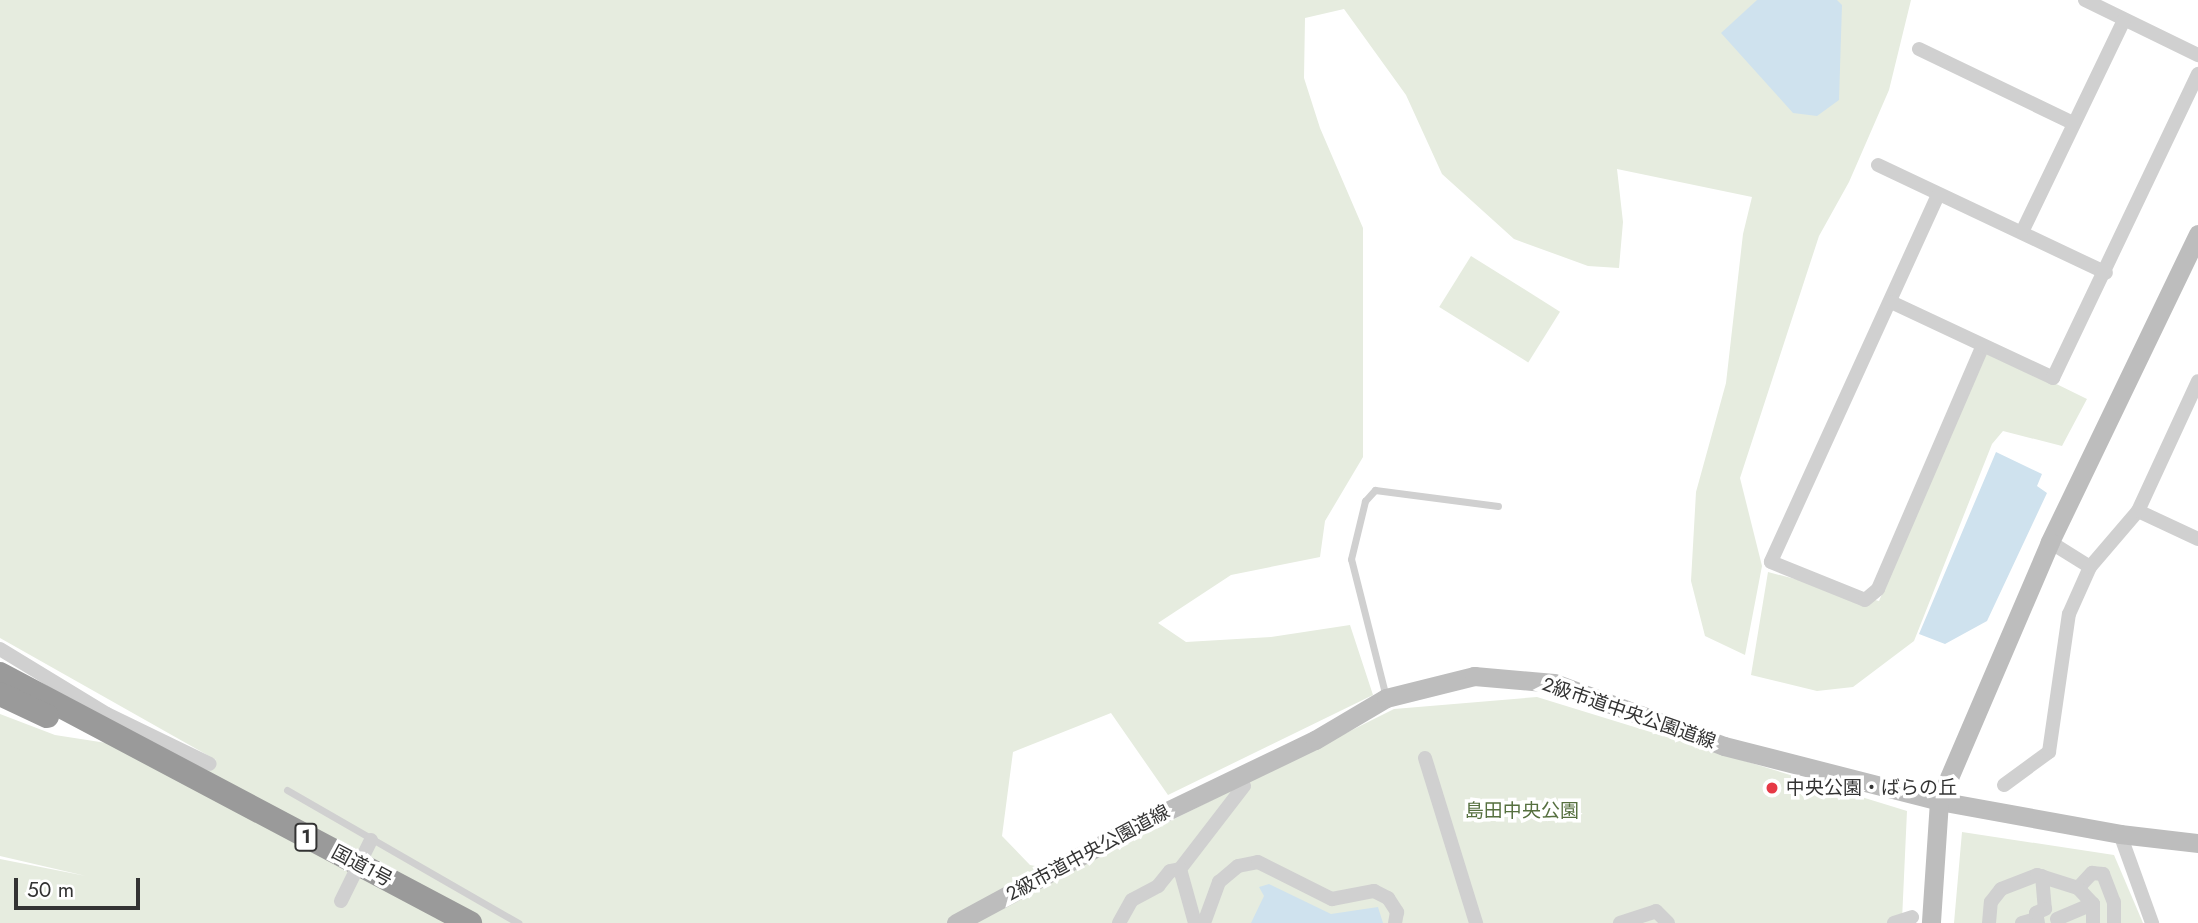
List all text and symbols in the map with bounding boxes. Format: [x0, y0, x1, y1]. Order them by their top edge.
street label: 2級市道中央公園道線 [1539, 673, 1719, 753]
place label: 中央公園・ばらの丘 [1786, 777, 1957, 799]
marker: 中央公園・ばらの丘 [1764, 780, 1780, 796]
street label: 2級市道中央公園道線 [1002, 800, 1174, 906]
park label: 島田中央公園 [1465, 800, 1579, 822]
road number: 1 [294, 822, 318, 852]
street label: 国道1号 [328, 841, 396, 891]
scale bar [18, 864, 144, 908]
text: 50 m [27, 875, 74, 905]

